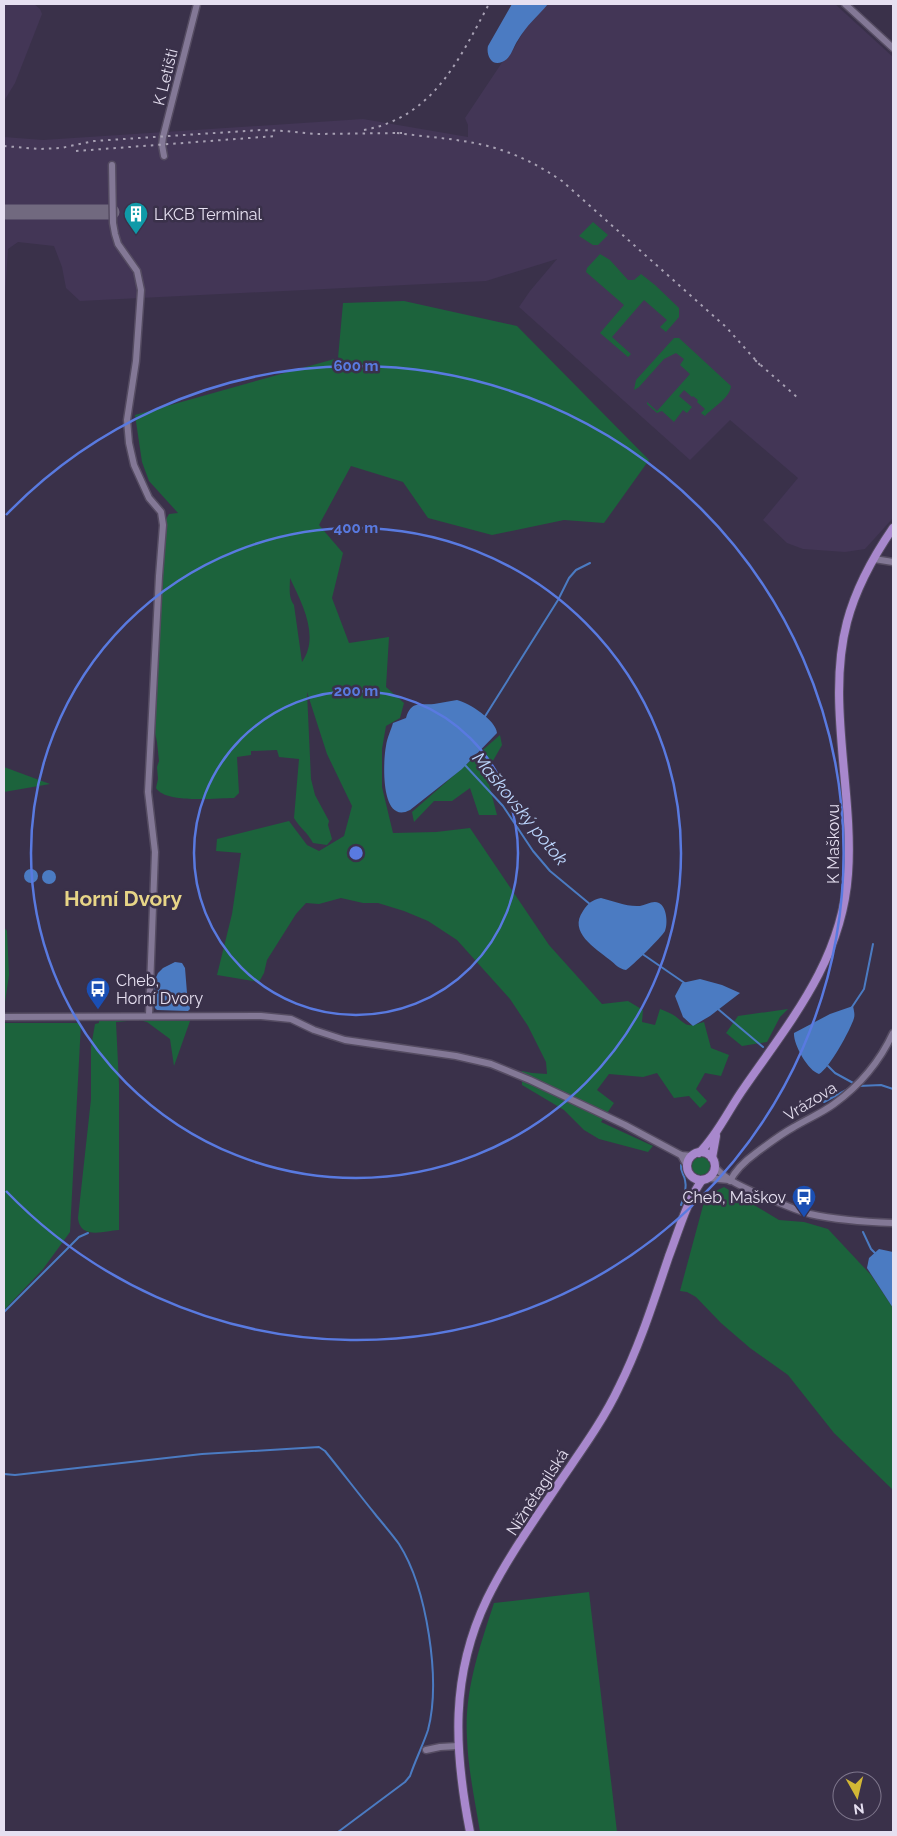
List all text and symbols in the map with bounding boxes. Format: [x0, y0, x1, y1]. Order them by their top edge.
street label: K Letišti [149, 47, 182, 108]
building icon: LKCB Terminal [123, 201, 149, 235]
place label: LKCB Terminal [154, 205, 262, 224]
text: 600 m [333, 357, 379, 375]
text: 400 m [334, 519, 378, 537]
text: 200 m [334, 682, 378, 700]
water label: Maškovský potok [468, 748, 573, 870]
street label: K Maškovu [824, 804, 843, 884]
centre of rings [347, 844, 365, 862]
district label: Horní Dvory [64, 886, 182, 911]
place label: Cheb, Horní Dvory [116, 971, 204, 1008]
bus stop icon: Cheb, Horní Dvory [85, 976, 111, 1010]
street label: Vrázova [780, 1078, 840, 1125]
bus stop icon: Cheb, Maškov [791, 1184, 817, 1218]
place label: Cheb, Maškov [683, 1188, 786, 1207]
street label: Nižnětagilská [502, 1446, 572, 1539]
north arrow [832, 1771, 882, 1821]
text: N [852, 1800, 865, 1818]

